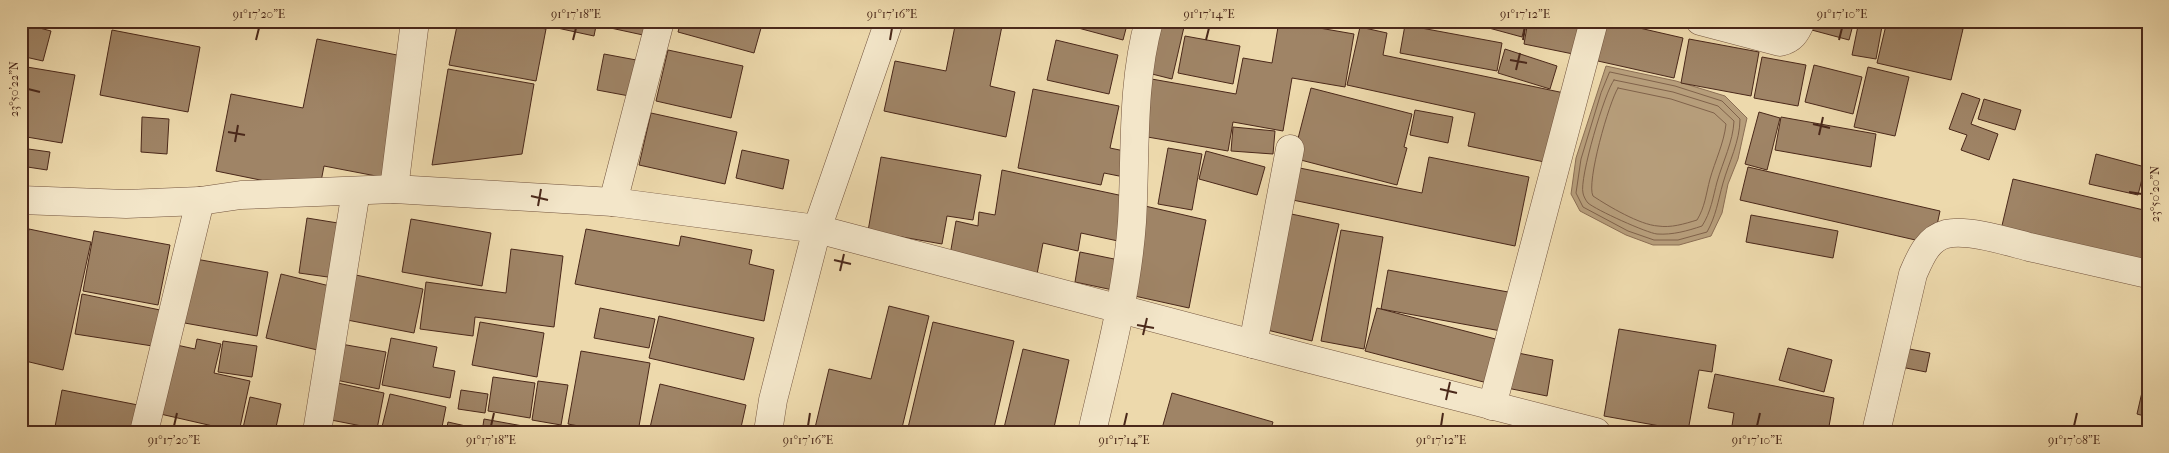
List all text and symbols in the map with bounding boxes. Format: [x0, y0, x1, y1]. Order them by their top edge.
text: 91°17'20"E [233, 7, 285, 21]
text: 91°17'18"E [551, 7, 601, 21]
text: 91°17'16"E [867, 7, 917, 21]
text: 91°17'14"E [1184, 7, 1234, 21]
text: 91°17'12"E [1500, 7, 1550, 21]
text: 91°17'10"E [1817, 7, 1867, 21]
text: 23°50'22"N [7, 61, 21, 117]
text: 23°50'20"N [2148, 166, 2162, 222]
text: 91°17'20"E [148, 433, 200, 447]
text: 91°17'18"E [466, 433, 516, 447]
text: 91°17'16"E [783, 433, 833, 447]
text: 91°17'14"E [1099, 433, 1149, 447]
text: 91°17'12"E [1416, 433, 1466, 447]
text: 91°17'10"E [1732, 433, 1782, 447]
text: 91°17'08"E [2048, 433, 2100, 447]

